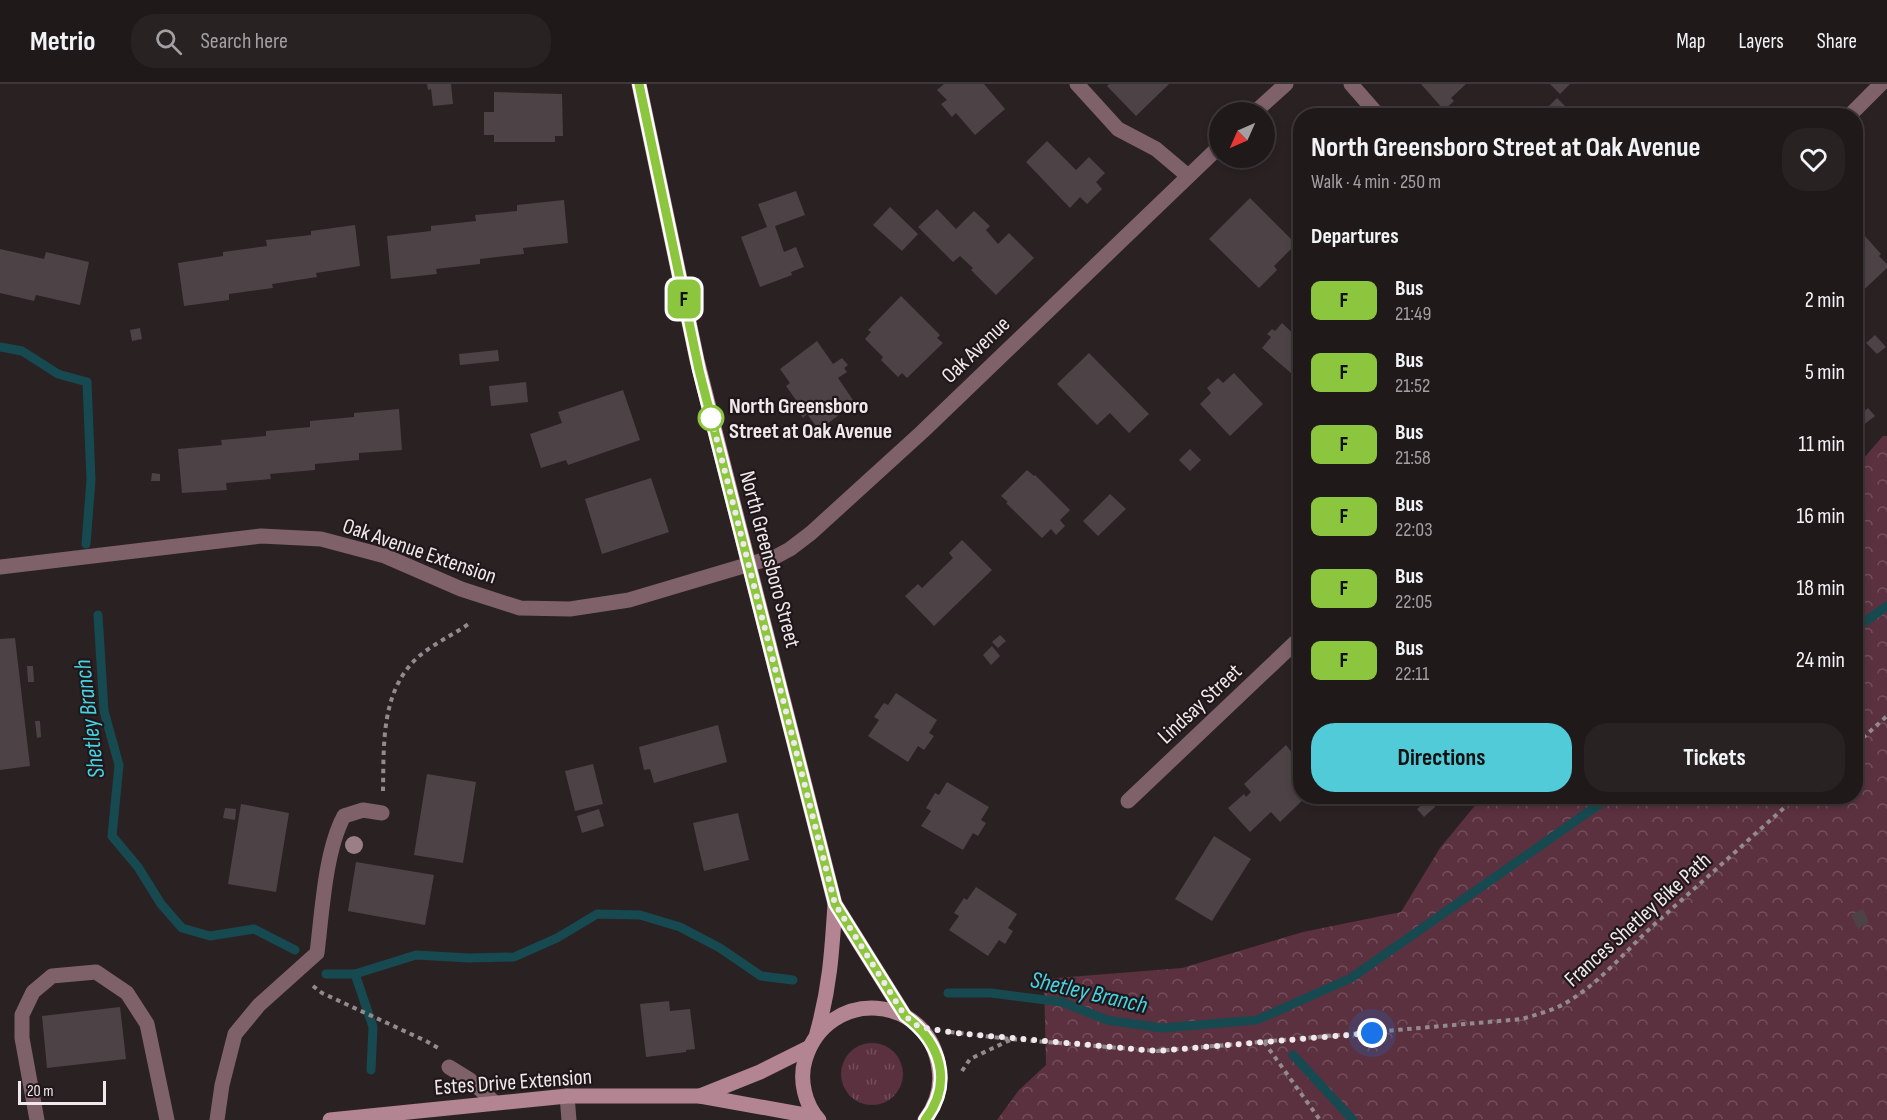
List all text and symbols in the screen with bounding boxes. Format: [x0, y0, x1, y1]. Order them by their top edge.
search box [131, 14, 551, 68]
text: Metrio [30, 25, 95, 58]
icon: search [152, 25, 185, 58]
text: Search here [200, 28, 288, 55]
text: Map [1676, 29, 1705, 54]
text: Layers [1738, 29, 1784, 54]
text: Share [1817, 29, 1857, 54]
north arrow [1209, 102, 1275, 168]
map controls [1209, 102, 1275, 168]
button: heart [1782, 128, 1845, 191]
text: North Greensboro Street at Oak Avenue [1311, 131, 1700, 164]
text: Walk · 4 min · 250 m [1311, 170, 1441, 194]
text: Departures [1311, 223, 1399, 250]
text: Bus [1395, 275, 1424, 302]
line badge: F [664, 280, 704, 318]
text: F [680, 287, 688, 312]
text: 2 min [1805, 287, 1845, 314]
text: F [1340, 288, 1348, 313]
text: 21:49 [1395, 302, 1431, 326]
street label: Oak Avenue [936, 311, 1016, 389]
text: Bus [1395, 347, 1424, 374]
text: 5 min [1805, 359, 1845, 386]
text: F [1340, 360, 1348, 385]
text: 21:52 [1395, 374, 1430, 398]
place label: North Greensboro Street at Oak Avenue [729, 393, 892, 445]
marker: North Greensboro Street at Oak Avenue [698, 405, 724, 431]
text: Bus [1395, 419, 1424, 446]
text: 11 min [1798, 431, 1845, 458]
text: F [1340, 432, 1348, 457]
text: 21:58 [1395, 446, 1431, 470]
street label: North Greensboro Street [733, 468, 806, 651]
text: Bus [1395, 491, 1424, 518]
text: 16 min [1797, 503, 1845, 530]
text: F [1340, 504, 1348, 529]
street label: Oak Avenue Extension [339, 512, 500, 590]
text: 22:03 [1395, 518, 1433, 542]
text: Bus [1395, 563, 1424, 590]
text: 18 min [1797, 575, 1845, 602]
text: F [1340, 576, 1348, 601]
text: 22:05 [1395, 590, 1432, 614]
text: Bus [1395, 635, 1424, 662]
text: 24 min [1796, 647, 1845, 674]
text: F [1340, 648, 1348, 673]
water label: Shetley Branch [68, 658, 111, 780]
street label: Lindsay Street [1152, 658, 1248, 750]
text: 22:11 [1395, 662, 1429, 686]
button: Directions [1311, 723, 1572, 792]
button: Tickets [1584, 723, 1845, 792]
street label: Frances Shetley Bike Path [1559, 847, 1717, 993]
water label: Shetley Branch [1028, 965, 1150, 1020]
your location [1357, 1018, 1387, 1048]
street label: Estes Drive Extension [433, 1064, 593, 1101]
scale bar [18, 1078, 106, 1106]
text: 20 m [27, 1082, 54, 1101]

